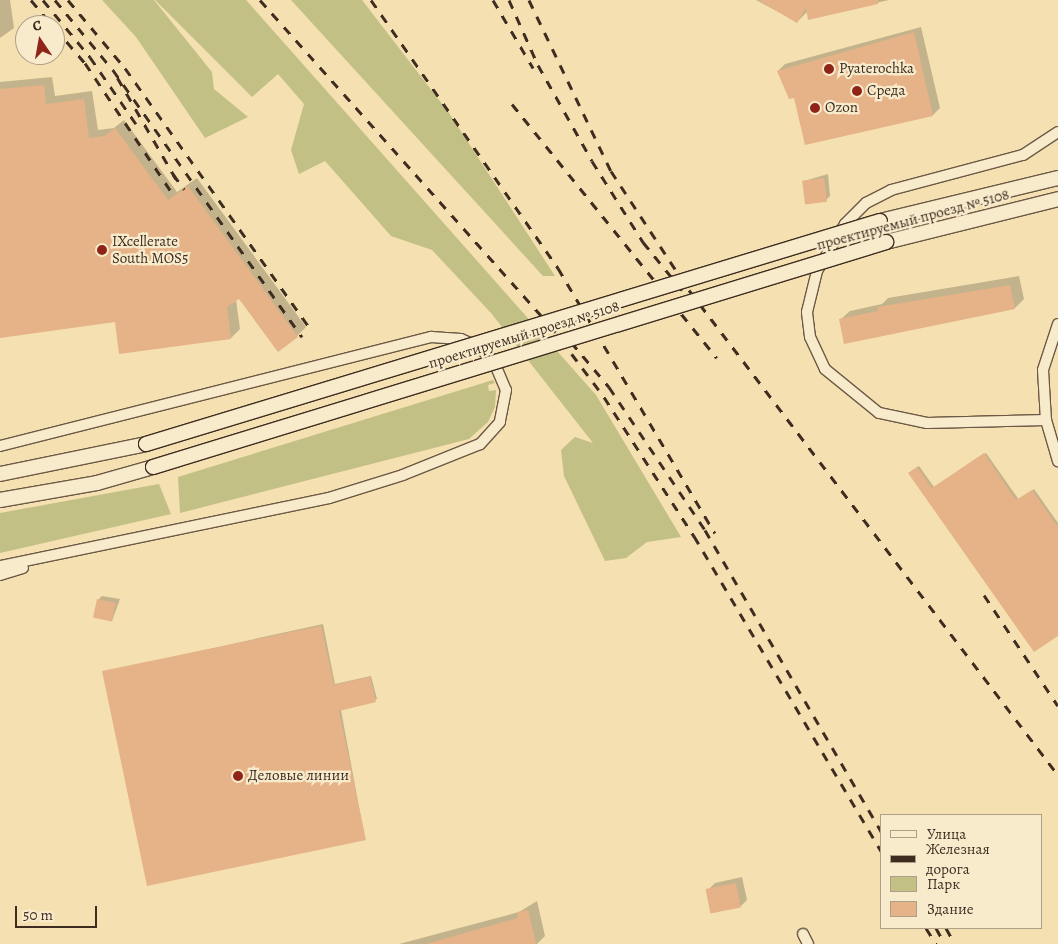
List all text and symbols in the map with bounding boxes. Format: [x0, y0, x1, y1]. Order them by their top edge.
north arrow [15, 15, 65, 65]
text: С [31, 16, 43, 36]
place label: Pyaterochka [839, 60, 914, 78]
marker: Pyaterochka [823, 63, 835, 75]
place label: Среда [867, 82, 905, 100]
marker: Среда [851, 85, 863, 97]
place label: Ozon [825, 99, 858, 117]
marker: Ozon [809, 102, 821, 114]
street label: проектируемый проезд № 5108 [815, 186, 1011, 254]
place label: IXcellerate South MOS5 [112, 232, 188, 267]
marker: IXcellerate South MOS5 [96, 244, 108, 256]
street label: проектируемый проезд № 5108 [426, 297, 622, 373]
place label: Деловые линии [248, 767, 349, 785]
marker: Деловые линии [232, 770, 244, 782]
legend [880, 814, 1043, 929]
text: Улица [927, 824, 966, 844]
text: Железная дорога [926, 839, 990, 879]
text: Парк [927, 874, 960, 894]
scale bar [18, 896, 100, 928]
text: Здание [927, 899, 974, 919]
text: 50 m [23, 905, 53, 925]

